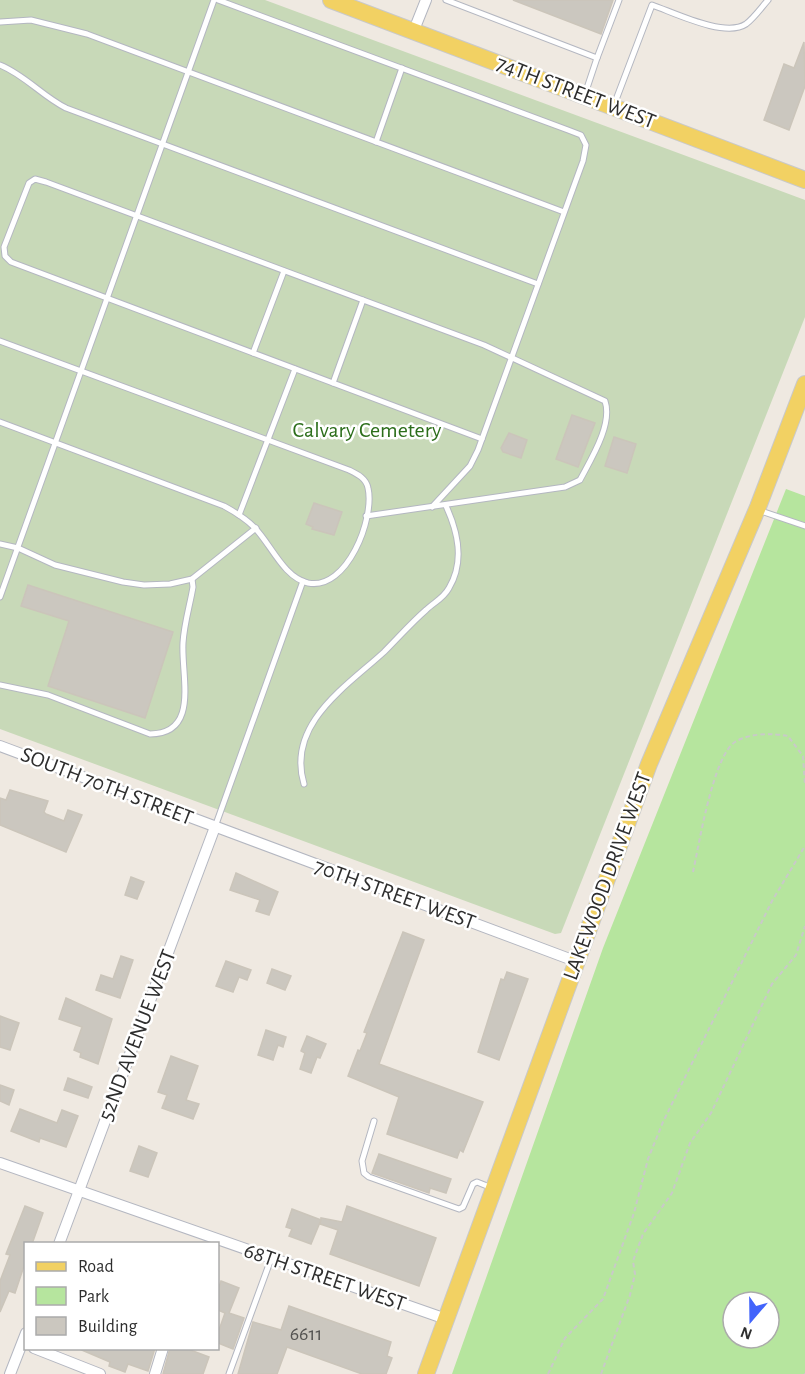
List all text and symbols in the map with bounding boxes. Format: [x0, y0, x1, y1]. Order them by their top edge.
street label: 74TH STREET WEST [493, 51, 659, 133]
park label: Calvary Cemetery [293, 419, 442, 441]
street label: SOUTH 70TH STREET [18, 743, 196, 829]
street label: LAKEWOOD DRIVE WEST [559, 769, 655, 983]
street label: 70TH STREET WEST [311, 855, 479, 933]
street label: 52ND AVENUE WEST [94, 946, 180, 1124]
street label: 68TH STREET WEST [241, 1239, 409, 1315]
legend [24, 1242, 219, 1350]
text: Road [78, 1258, 114, 1276]
text: Park [78, 1288, 110, 1306]
north arrow [721, 1290, 781, 1350]
text: Building [78, 1318, 138, 1336]
house number: 6611 [290, 1324, 322, 1344]
text: N [738, 1324, 754, 1343]

